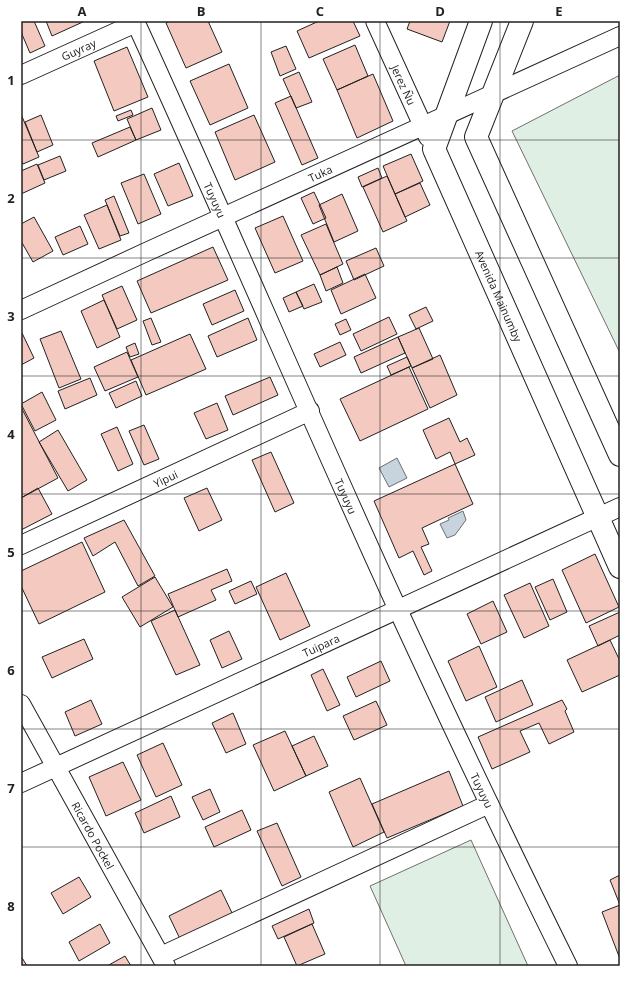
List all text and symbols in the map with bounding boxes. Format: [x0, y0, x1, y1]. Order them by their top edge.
text: A [78, 2, 87, 20]
text: B [197, 2, 206, 20]
text: C [316, 2, 324, 20]
text: D [435, 2, 445, 20]
text: E [555, 2, 563, 20]
street label: Guyray [59, 35, 99, 63]
street label: Jerez Ñu [388, 61, 420, 107]
text: 1 [7, 71, 15, 89]
street label: Tuka [306, 161, 334, 185]
street label: Tuyuyu [201, 180, 230, 220]
text: 2 [7, 189, 15, 207]
street label: Avenida Mainumby [472, 248, 526, 344]
text: 3 [7, 307, 15, 325]
text: 4 [7, 425, 15, 443]
street label: Yipui [151, 466, 180, 490]
street label: Tuyuyu [332, 476, 361, 516]
text: 5 [7, 543, 15, 561]
street label: Tuipara [300, 630, 342, 660]
text: 6 [7, 661, 15, 679]
street label: Tuyuyu [468, 770, 497, 810]
text: 7 [7, 779, 15, 797]
street label: Ricardo Pockel [69, 799, 118, 872]
text: 8 [7, 897, 15, 915]

